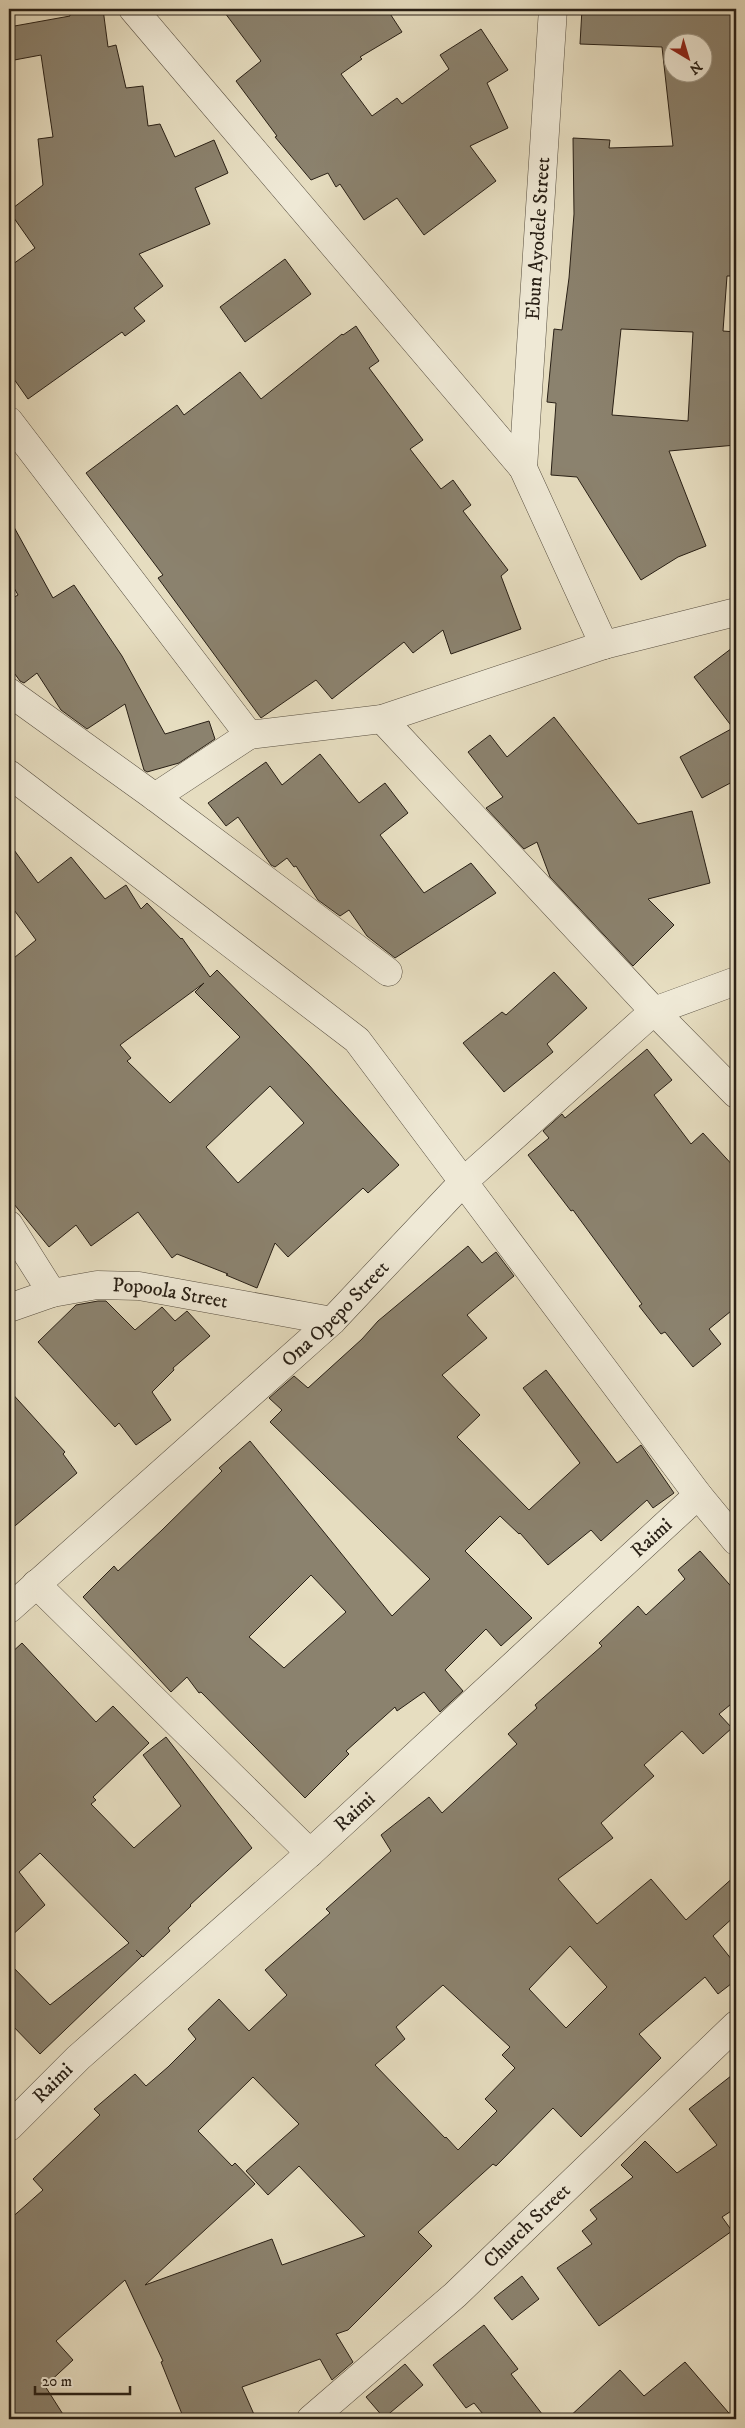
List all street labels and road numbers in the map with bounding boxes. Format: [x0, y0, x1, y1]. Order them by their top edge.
street label: Ebun Ayodele Street [520, 156, 556, 321]
street label: Ona Opepo Street [276, 1256, 395, 1373]
street label: Popoola Street [112, 1273, 230, 1314]
street label: Raimi [626, 1513, 677, 1563]
street label: Raimi [329, 1787, 381, 1837]
street label: Raimi [27, 2058, 78, 2109]
street label: Church Street [478, 2178, 576, 2273]

